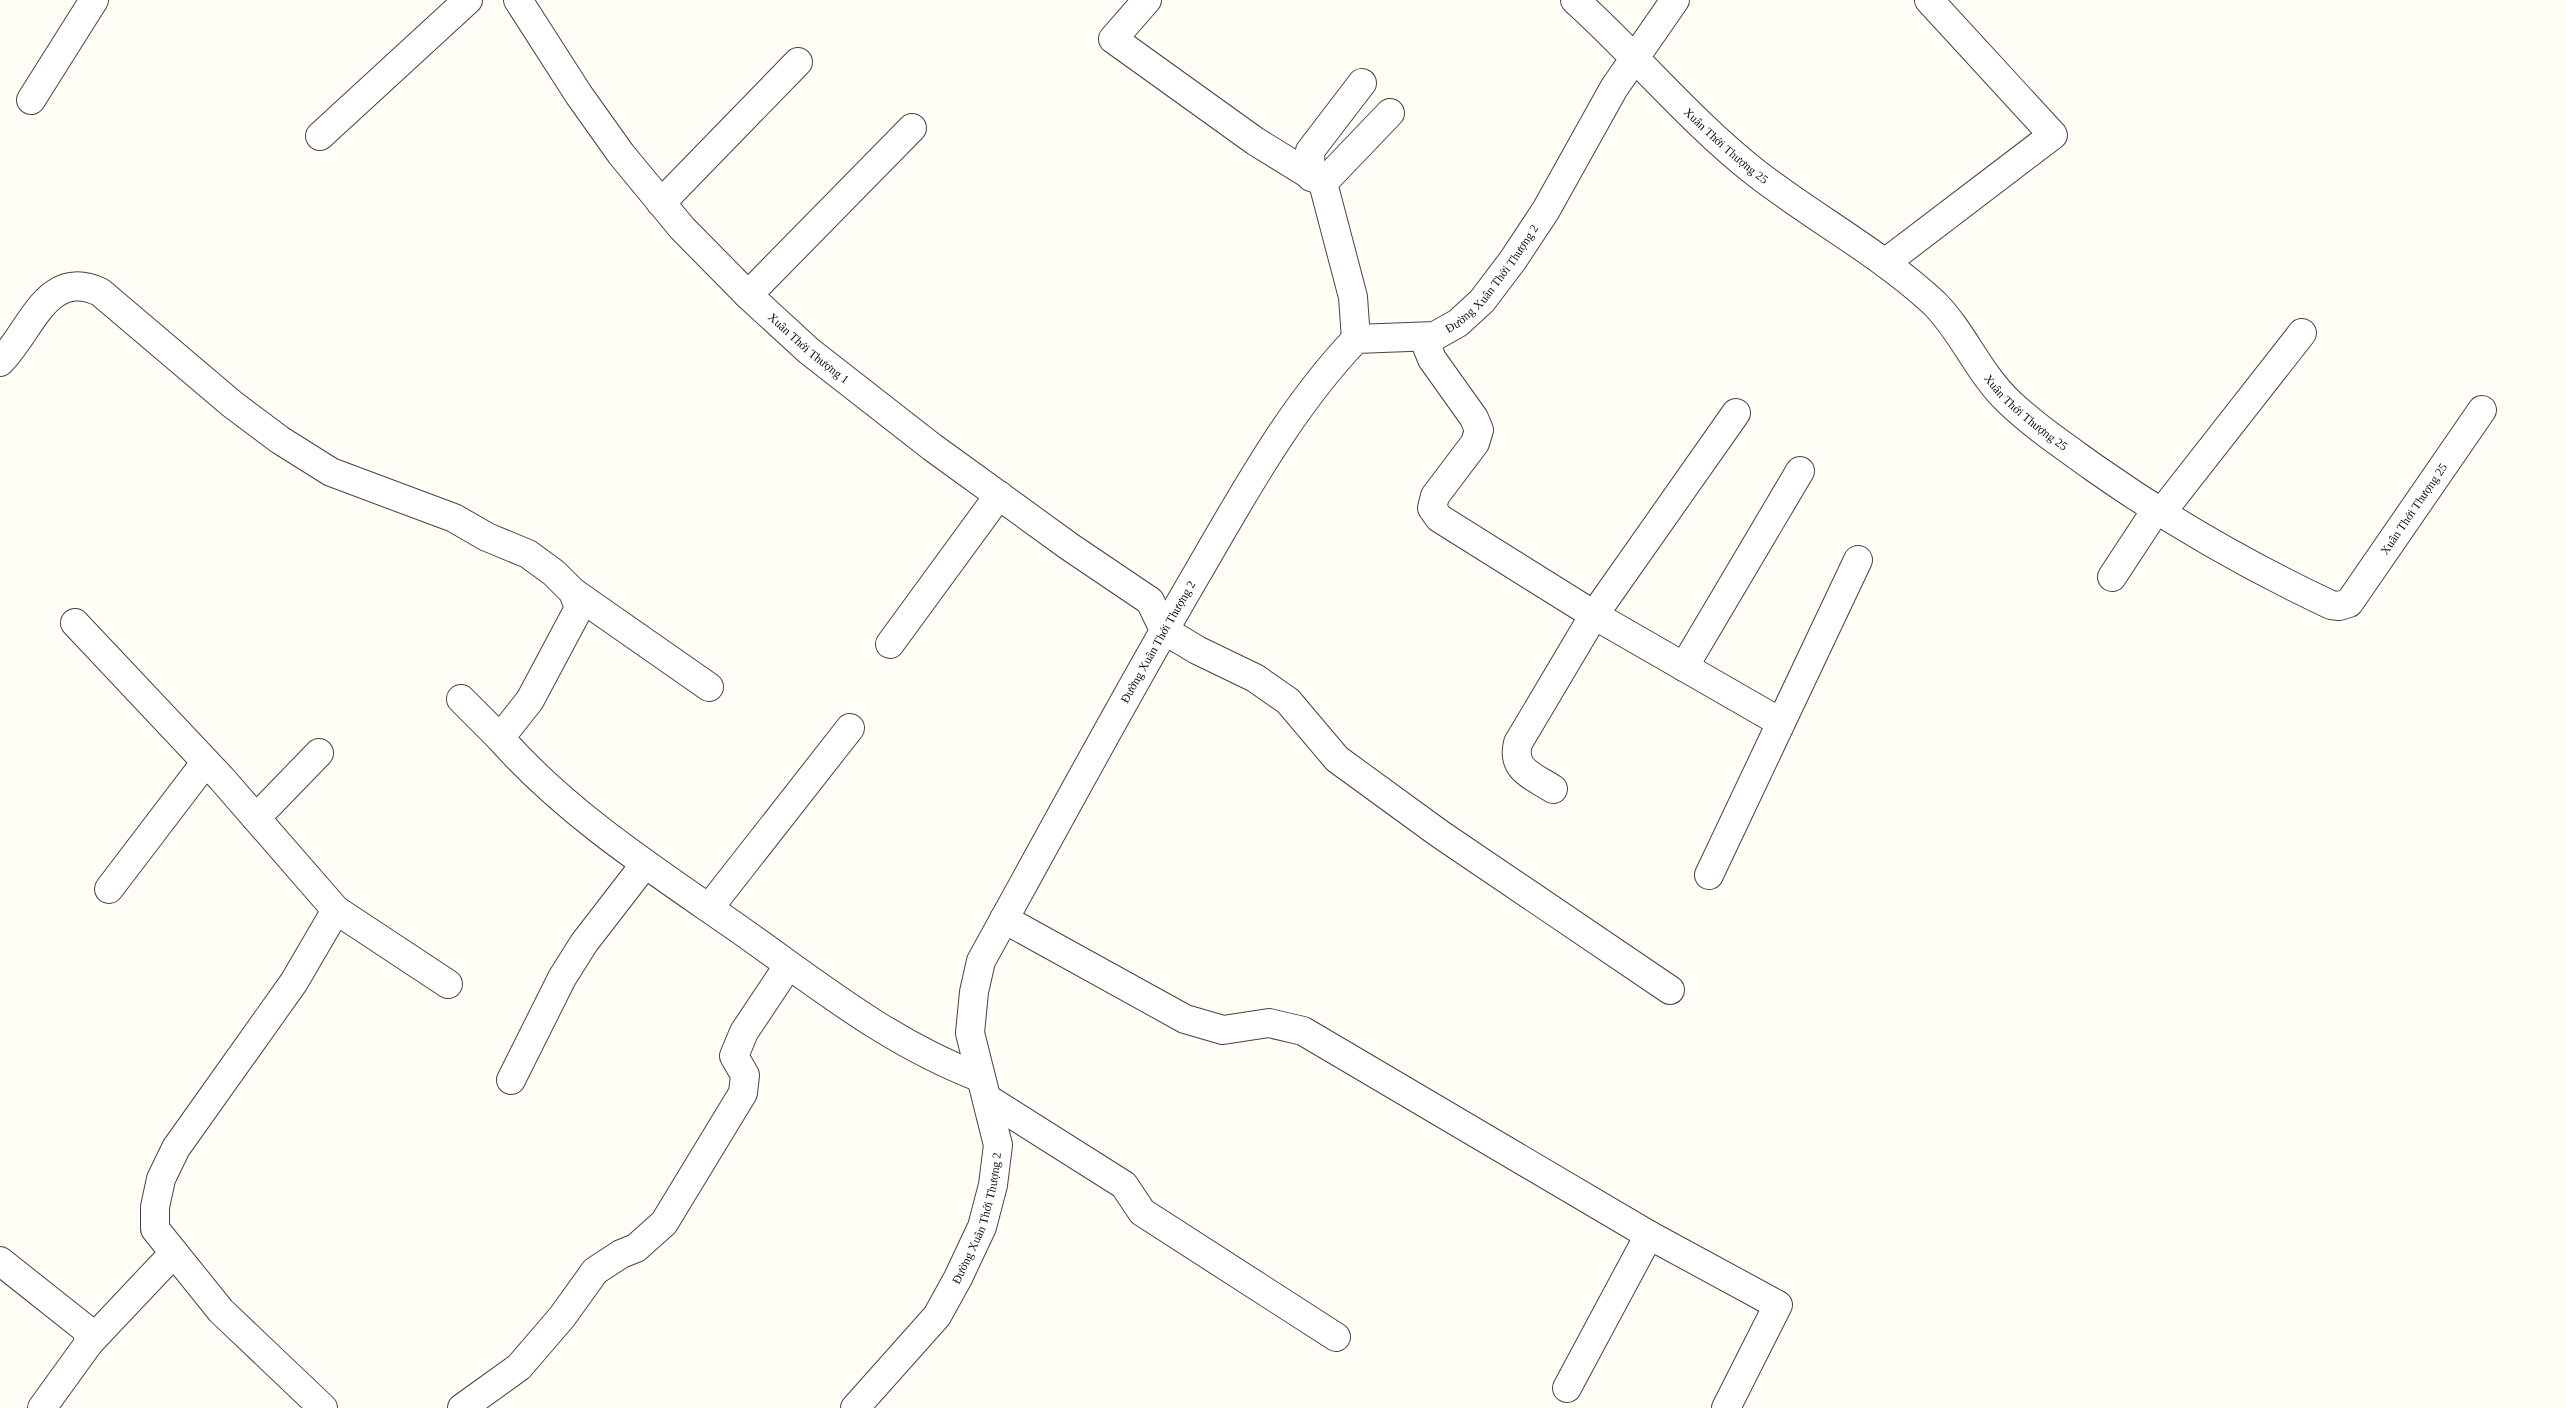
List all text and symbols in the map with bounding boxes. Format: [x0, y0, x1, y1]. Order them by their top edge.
street label: Xuân Thới Thượng 25 [1681, 105, 1771, 187]
street label: Đường Xuân Thới Thượng 2 [1443, 222, 1541, 336]
street label: Xuân Thới Thượng 1 [765, 310, 852, 387]
street label: Xuân Thới Thượng 25 [1981, 372, 2070, 454]
street label: Xuân Thới Thượng 25 [2377, 461, 2450, 557]
street label: Đường Xuân Thới Thượng 2 [1118, 578, 1198, 706]
street label: Đường Xuân Thới Thượng 2 [949, 1152, 1004, 1287]

